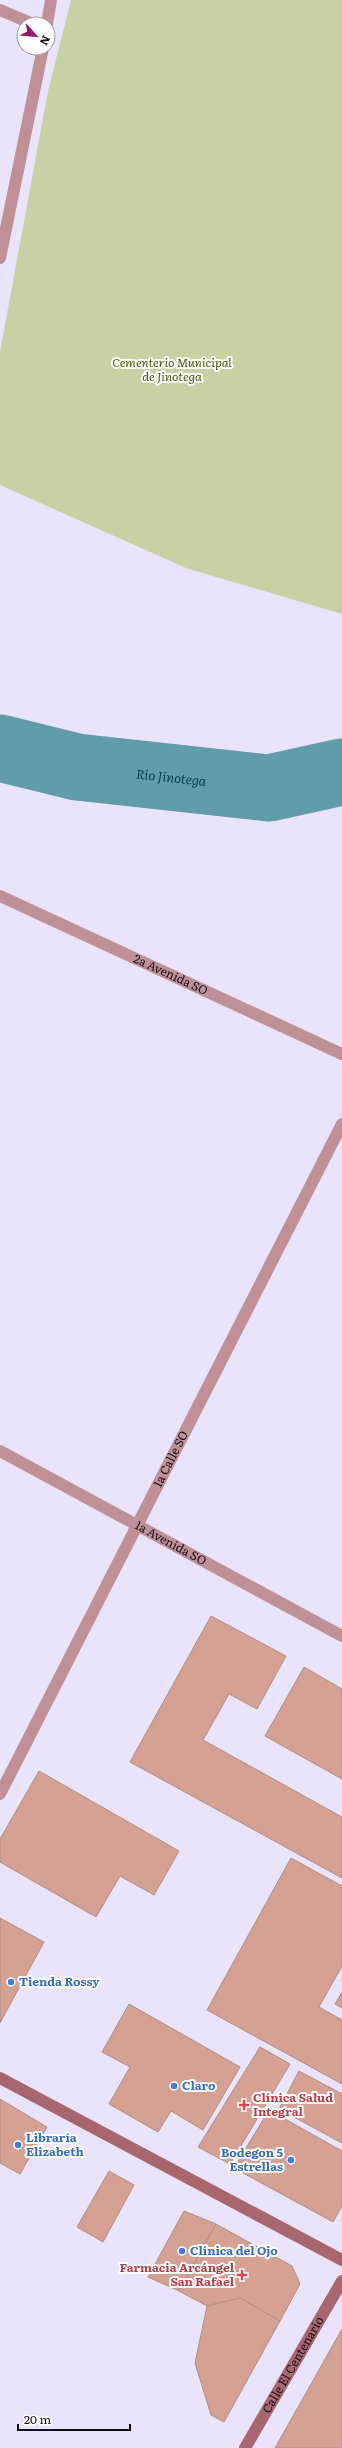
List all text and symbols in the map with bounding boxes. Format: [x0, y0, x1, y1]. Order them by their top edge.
north arrow [16, 16, 56, 56]
text: N [37, 33, 55, 49]
park label: Cementerio Municipal de Jinotega [112, 353, 232, 385]
water label: Río Jinotega [135, 764, 208, 790]
street label: 2a Avenida SO [131, 949, 211, 999]
street label: 1a Calle SO [148, 1427, 192, 1490]
street label: 1a Avenida SO [132, 1516, 210, 1569]
place label: Tienda Rossy [19, 1972, 100, 1990]
marker: Tienda Rossy [6, 1977, 16, 1987]
place label: Claro [182, 2076, 216, 2094]
marker: Claro [169, 2081, 179, 2091]
place label: Clínica Salud Integral [253, 2088, 333, 2120]
marker: Clínica Salud Integral [238, 2099, 250, 2111]
place label: Libraría Elizabeth [26, 2128, 84, 2160]
marker: Libraría Elizabeth [13, 2140, 23, 2150]
place label: Bodegon 5 Estrellas [221, 2143, 283, 2175]
marker: Bodegon 5 Estrellas [286, 2155, 296, 2165]
place label: Clínica del Ojo [190, 2241, 278, 2259]
marker: Clínica del Ojo [177, 2246, 187, 2256]
place label: Farmacia Arcángel San Rafael [120, 2258, 235, 2290]
marker: Farmacia Arcángel San Rafael [237, 2270, 247, 2280]
street label: Calle El Centenario [257, 2313, 328, 2416]
scale bar [18, 2406, 130, 2432]
text: 20 m [24, 2410, 51, 2428]

